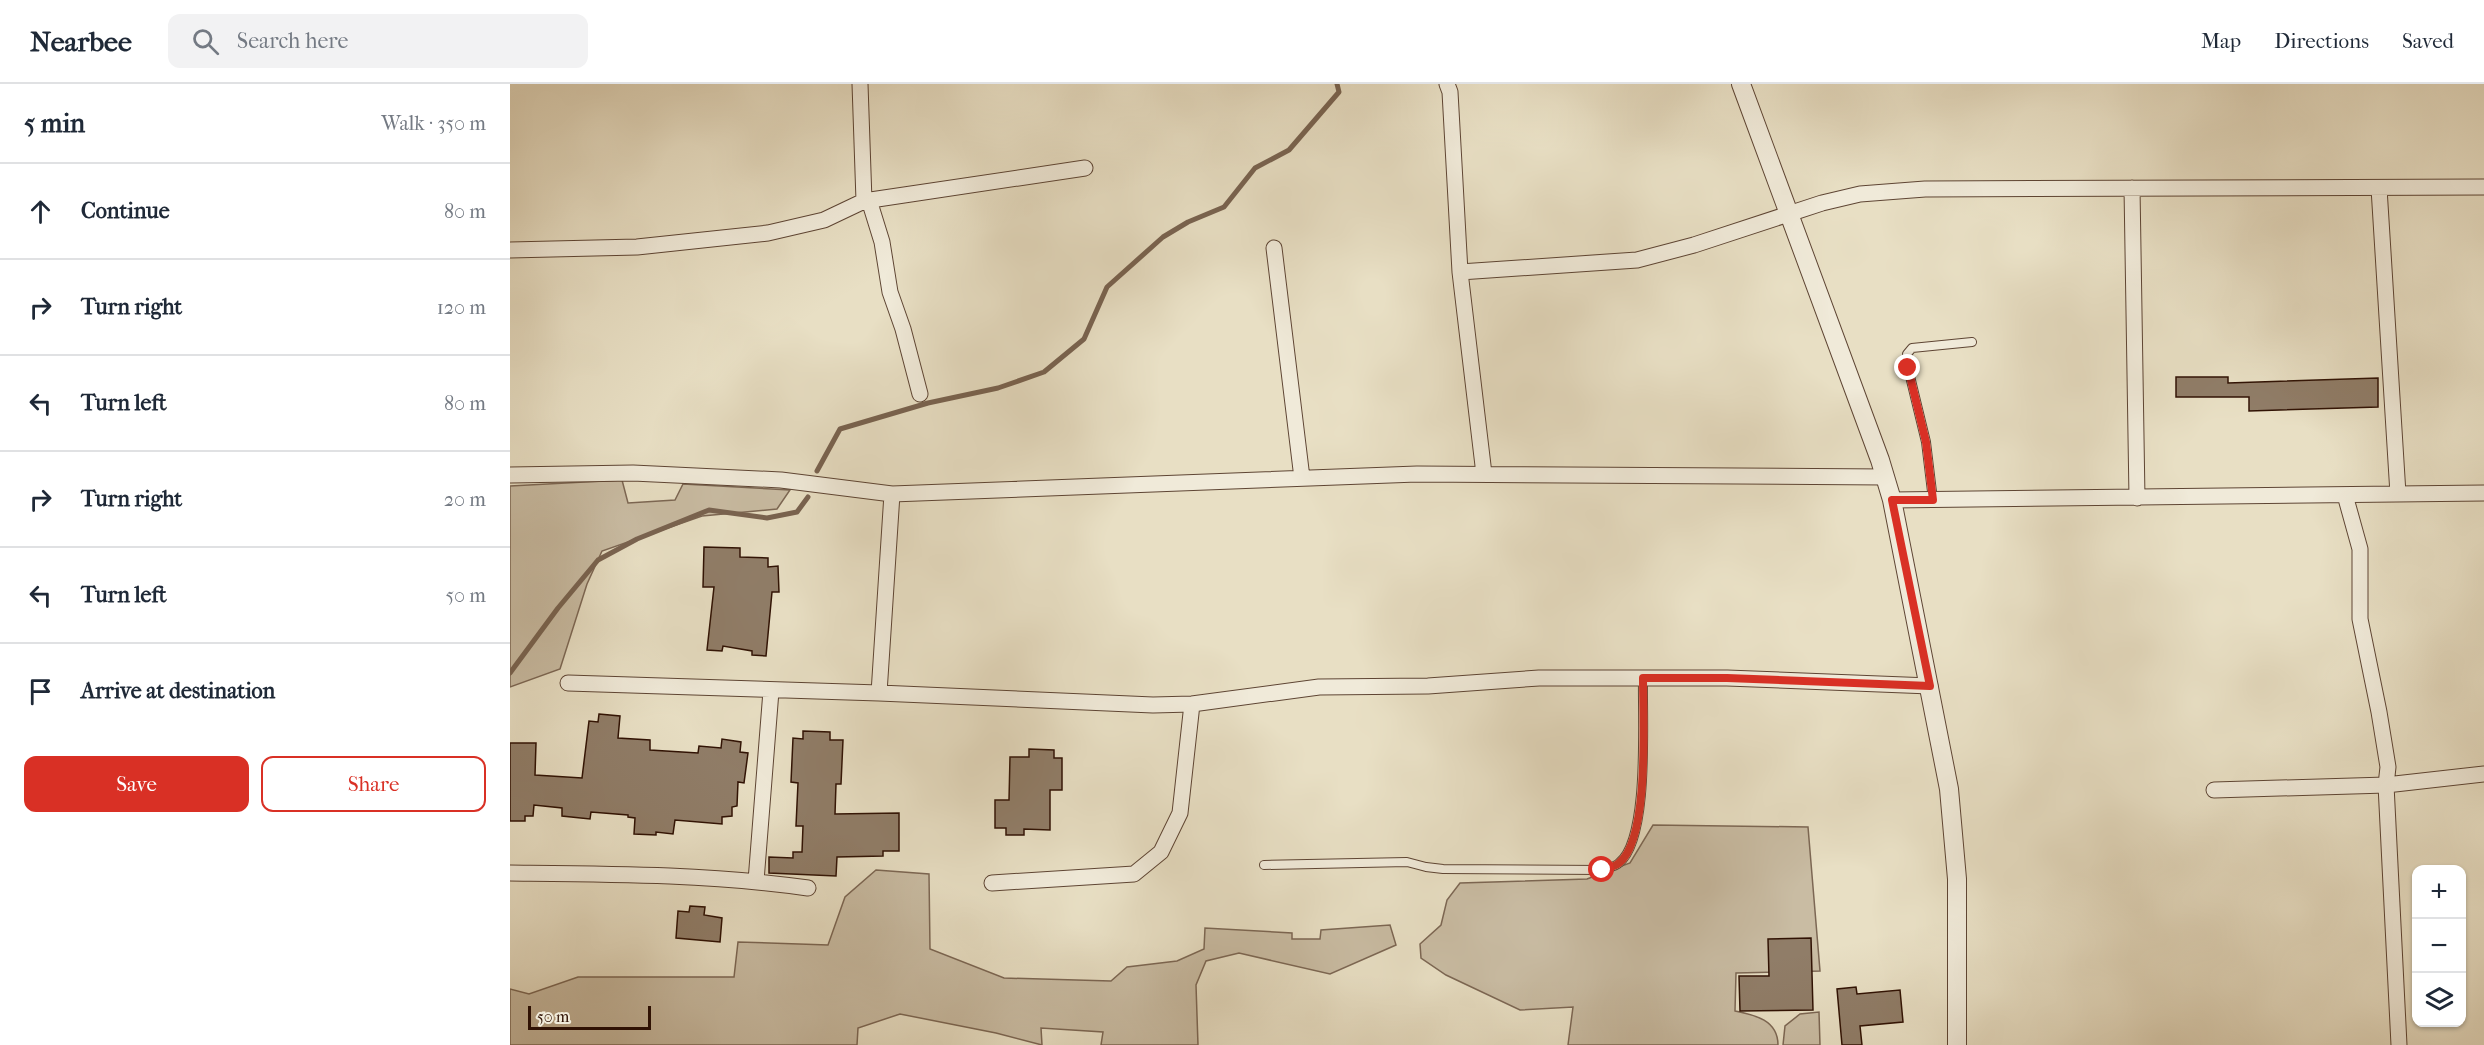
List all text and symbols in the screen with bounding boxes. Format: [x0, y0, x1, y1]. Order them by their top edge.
search box [168, 14, 588, 68]
text: Nearbee [30, 25, 132, 58]
icon: search [189, 25, 222, 58]
text: Search here [237, 28, 348, 54]
text: Map [2201, 29, 2241, 53]
text: Directions [2274, 29, 2369, 53]
text: Saved [2402, 29, 2454, 53]
text: 5 min [24, 108, 85, 139]
text: Walk · 350 m [381, 112, 486, 135]
icon: ahead [24, 195, 57, 228]
text: Continue [81, 198, 170, 224]
text: 80 m [444, 200, 486, 223]
icon: right [24, 291, 57, 324]
text: Turn right [81, 294, 182, 320]
text: 120 m [437, 296, 486, 319]
route end [1894, 354, 1920, 380]
icon: left [24, 387, 57, 420]
text: Turn left [81, 390, 167, 416]
text: 80 m [444, 392, 486, 415]
icon: right [24, 483, 57, 516]
text: Turn right [81, 486, 182, 512]
text: 20 m [444, 488, 486, 511]
icon: left [24, 579, 57, 612]
text: Turn left [81, 582, 167, 608]
text: 50 m [445, 584, 486, 607]
icon: arrive [24, 675, 57, 708]
text: Arrive at destination [81, 678, 275, 704]
button: Save [24, 756, 249, 812]
button: Share [261, 756, 486, 812]
route start [1588, 856, 1614, 882]
map controls [2412, 865, 2466, 1027]
button: + [2412, 865, 2466, 919]
button: − [2412, 919, 2466, 973]
button: layers [2412, 973, 2466, 1027]
scale bar [528, 1003, 651, 1030]
text: 50 m [537, 1007, 569, 1026]

